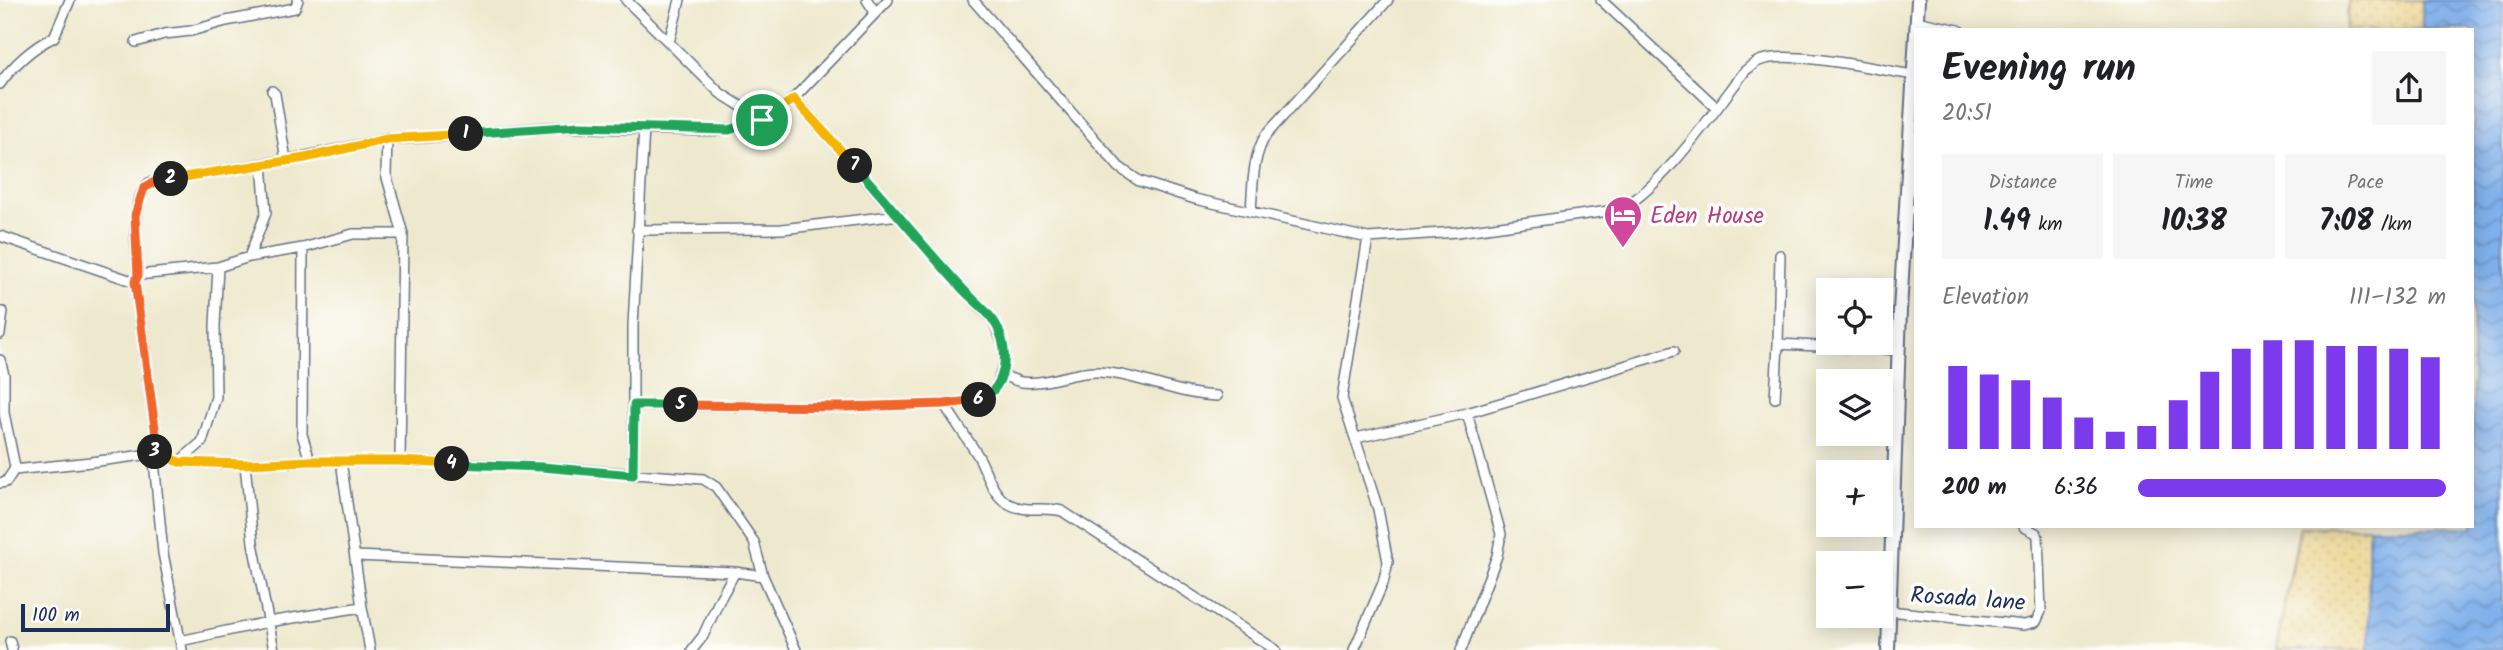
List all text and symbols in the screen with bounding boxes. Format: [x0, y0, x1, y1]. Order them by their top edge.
text: Evening run [1942, 40, 2136, 100]
button: share [2372, 51, 2446, 125]
pin [732, 90, 792, 150]
text: 20:51 [1942, 96, 1992, 132]
icon: arrive [743, 101, 781, 139]
pin: 1 [448, 116, 484, 152]
text: 1 [463, 118, 468, 148]
pin: 7 [838, 148, 872, 184]
text: 7 [850, 150, 859, 180]
pin: 2 [154, 162, 188, 196]
text: 2 [165, 163, 176, 193]
text: Distance [1989, 168, 2057, 198]
text: Time [2175, 168, 2213, 198]
text: Pace [2347, 168, 2383, 198]
hotel icon: Eden House [1602, 194, 1644, 249]
text: 1.49 [1983, 198, 2031, 246]
text: 10:38 [2161, 198, 2227, 246]
text: 7:08 [2319, 198, 2373, 246]
place label: Eden House [1650, 199, 1764, 235]
text: km [2031, 210, 2062, 240]
text: /km [2373, 210, 2412, 240]
map controls [1816, 278, 1893, 628]
button: locate [1816, 278, 1893, 355]
text: Elevation [1942, 280, 2029, 316]
text: 111–132 m [2349, 280, 2446, 316]
button: layers [1816, 369, 1893, 446]
pin: 6 [962, 382, 996, 418]
text: 6 [973, 384, 984, 414]
pin: 5 [664, 388, 698, 422]
text: 5 [676, 389, 685, 419]
pin: 3 [138, 434, 172, 470]
text: 3 [149, 436, 160, 466]
pin: 4 [434, 447, 470, 482]
text: 4 [446, 448, 457, 478]
button: + [1816, 460, 1893, 537]
text: 200 m [1942, 470, 2007, 506]
text: 6:36 [2054, 470, 2098, 506]
button: − [1816, 551, 1893, 628]
street label: Rosada lane [1909, 578, 2026, 622]
scale bar [21, 601, 170, 633]
text: 100 m [32, 601, 80, 631]

